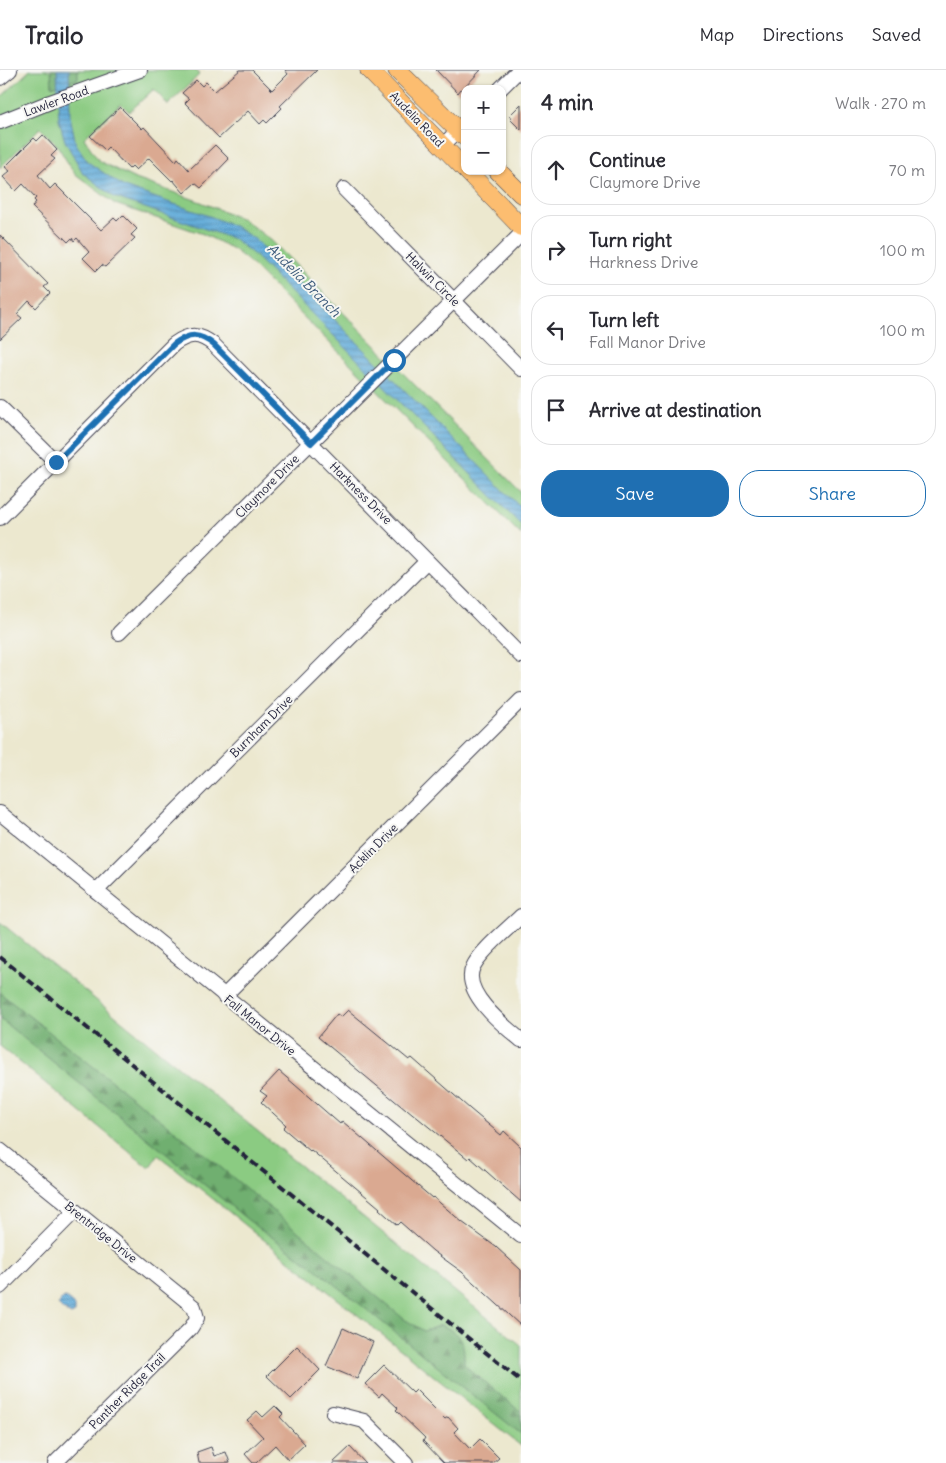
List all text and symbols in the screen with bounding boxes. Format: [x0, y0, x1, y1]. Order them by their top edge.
text: Trailo [25, 20, 83, 50]
text: Map [699, 23, 734, 46]
text: Directions [762, 23, 844, 46]
text: Saved [872, 23, 921, 46]
street label: Lawler Road [22, 82, 90, 120]
map controls [461, 85, 506, 175]
button: + [461, 85, 506, 130]
street label: Audelia Road [387, 88, 447, 150]
text: 4 min [541, 89, 593, 116]
text: Walk · 270 m [835, 93, 926, 113]
button: − [461, 130, 506, 175]
text: Continue [589, 148, 666, 172]
icon: ahead [542, 156, 570, 184]
text: 70 m [889, 160, 925, 180]
text: Claymore Drive [589, 172, 701, 192]
text: Turn right [589, 228, 672, 252]
icon: right [542, 236, 570, 264]
water label: Audelia Branch [264, 240, 345, 321]
text: 100 m [880, 240, 925, 260]
street label: Halwin Circle [403, 249, 463, 309]
text: Harkness Drive [589, 252, 698, 272]
text: Turn left [589, 308, 659, 332]
icon: left [542, 316, 570, 344]
text: 100 m [880, 320, 925, 340]
text: Fall Manor Drive [589, 332, 706, 352]
route start [383, 349, 406, 372]
icon: arrive [542, 396, 570, 424]
text: Arrive at destination [589, 398, 762, 422]
route end [45, 451, 68, 474]
street label: Claymore Drive [232, 451, 302, 521]
street label: Harkness Drive [327, 459, 395, 527]
button: Save [541, 470, 729, 517]
button: Share [739, 470, 926, 517]
street label: Burnham Drive [227, 692, 295, 760]
street label: Acklin Drive [345, 820, 401, 876]
street label: Fall Manor Drive [221, 992, 299, 1058]
street label: Brentridge Drive [62, 1198, 140, 1266]
street label: Panther Ridge Trail [86, 1350, 168, 1432]

